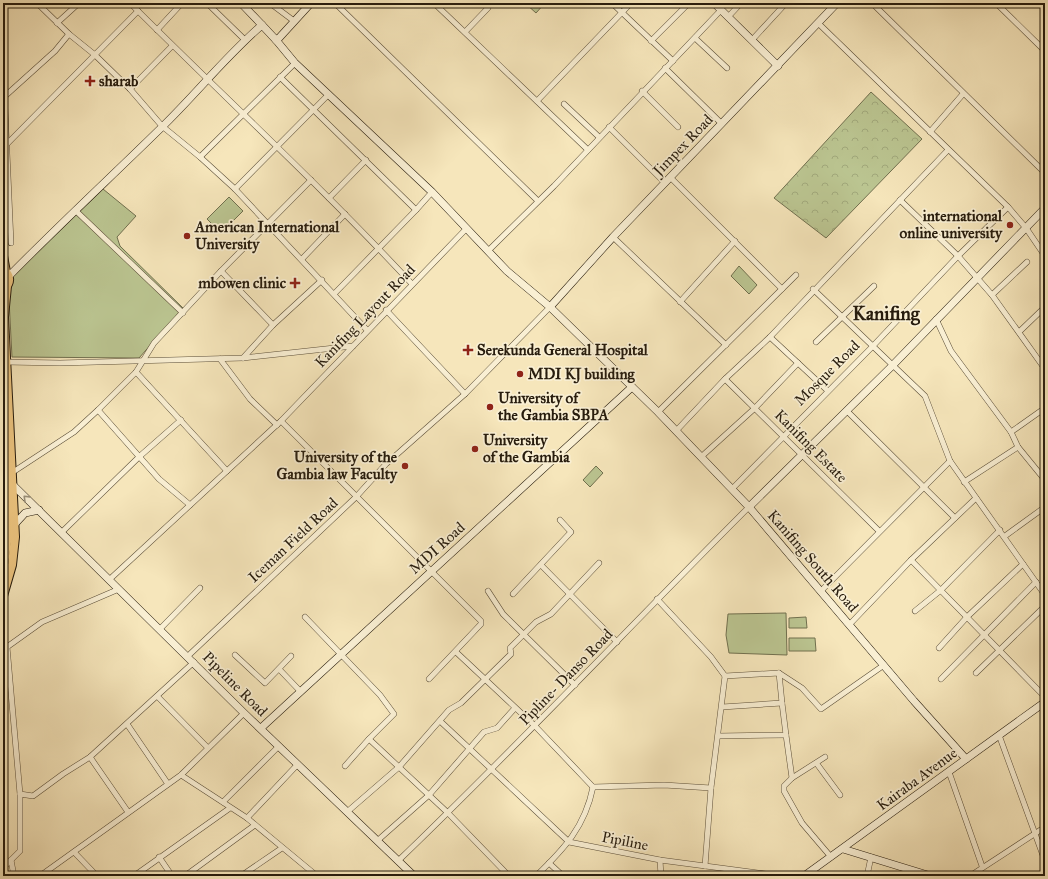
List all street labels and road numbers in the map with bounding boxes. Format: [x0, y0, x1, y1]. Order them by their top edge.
street label: Jimpex Road [648, 110, 718, 182]
street label: Kanifing Layout Road [311, 260, 419, 371]
street label: Mosque Road [791, 336, 864, 410]
street label: Kanifing Estate [771, 406, 851, 486]
street label: Iceman Field Road [244, 494, 342, 586]
street label: Kanifing South Road [764, 506, 863, 616]
street label: MDI Road [405, 518, 469, 578]
street label: Pipline- Danso Road [516, 625, 617, 729]
street label: Pipeline Road [199, 648, 271, 720]
street label: Kairaba Avenue [873, 744, 961, 814]
street label: Pipiline [600, 828, 650, 854]

